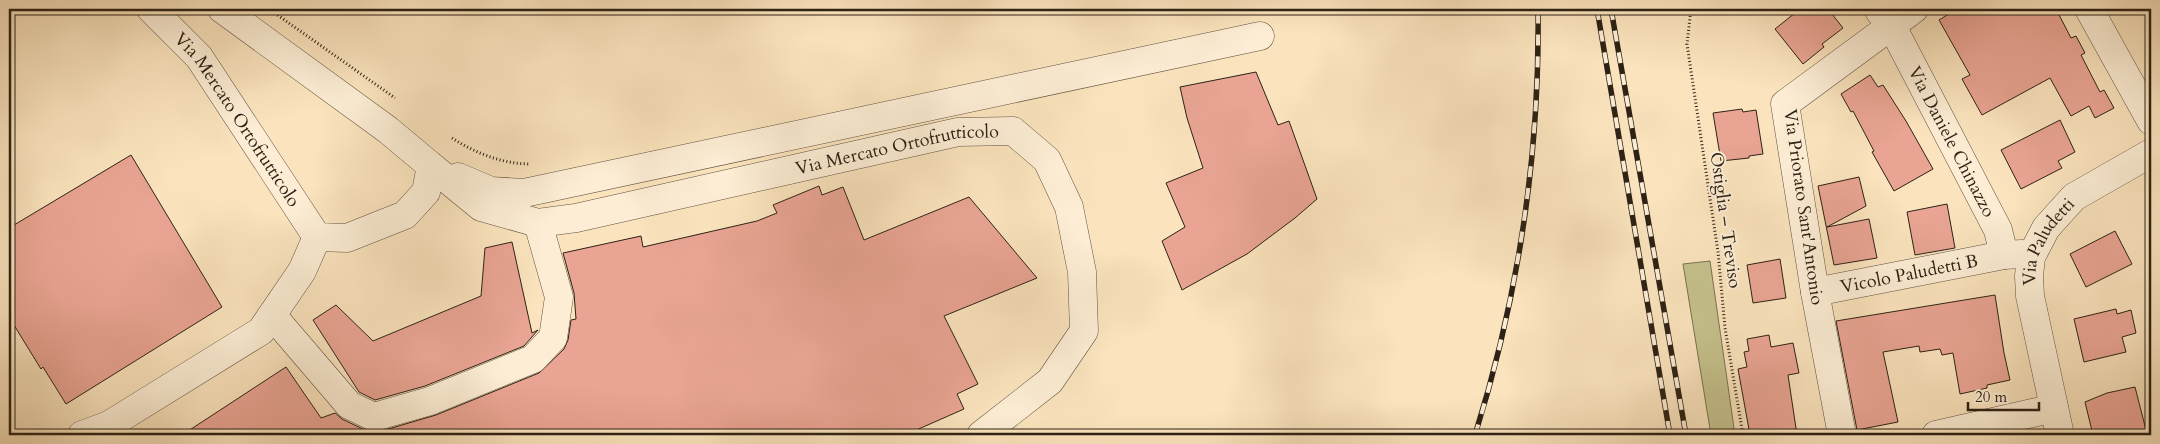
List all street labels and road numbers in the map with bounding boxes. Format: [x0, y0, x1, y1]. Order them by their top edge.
street label: Via Mercato Ortofrutticolo [168, 27, 306, 212]
street label: Via Daniele Chinazzo [1902, 62, 2001, 222]
street label: Via Priorato Sant'Antonio [1777, 107, 1830, 307]
street label: Via Mercato Ortofrutticolo [793, 119, 999, 181]
street label: Ostiglia – Treviso [1704, 150, 1747, 290]
street label: Via Paludetti [2017, 192, 2080, 286]
street label: Vicolo Paludetti B [1838, 248, 1980, 300]

